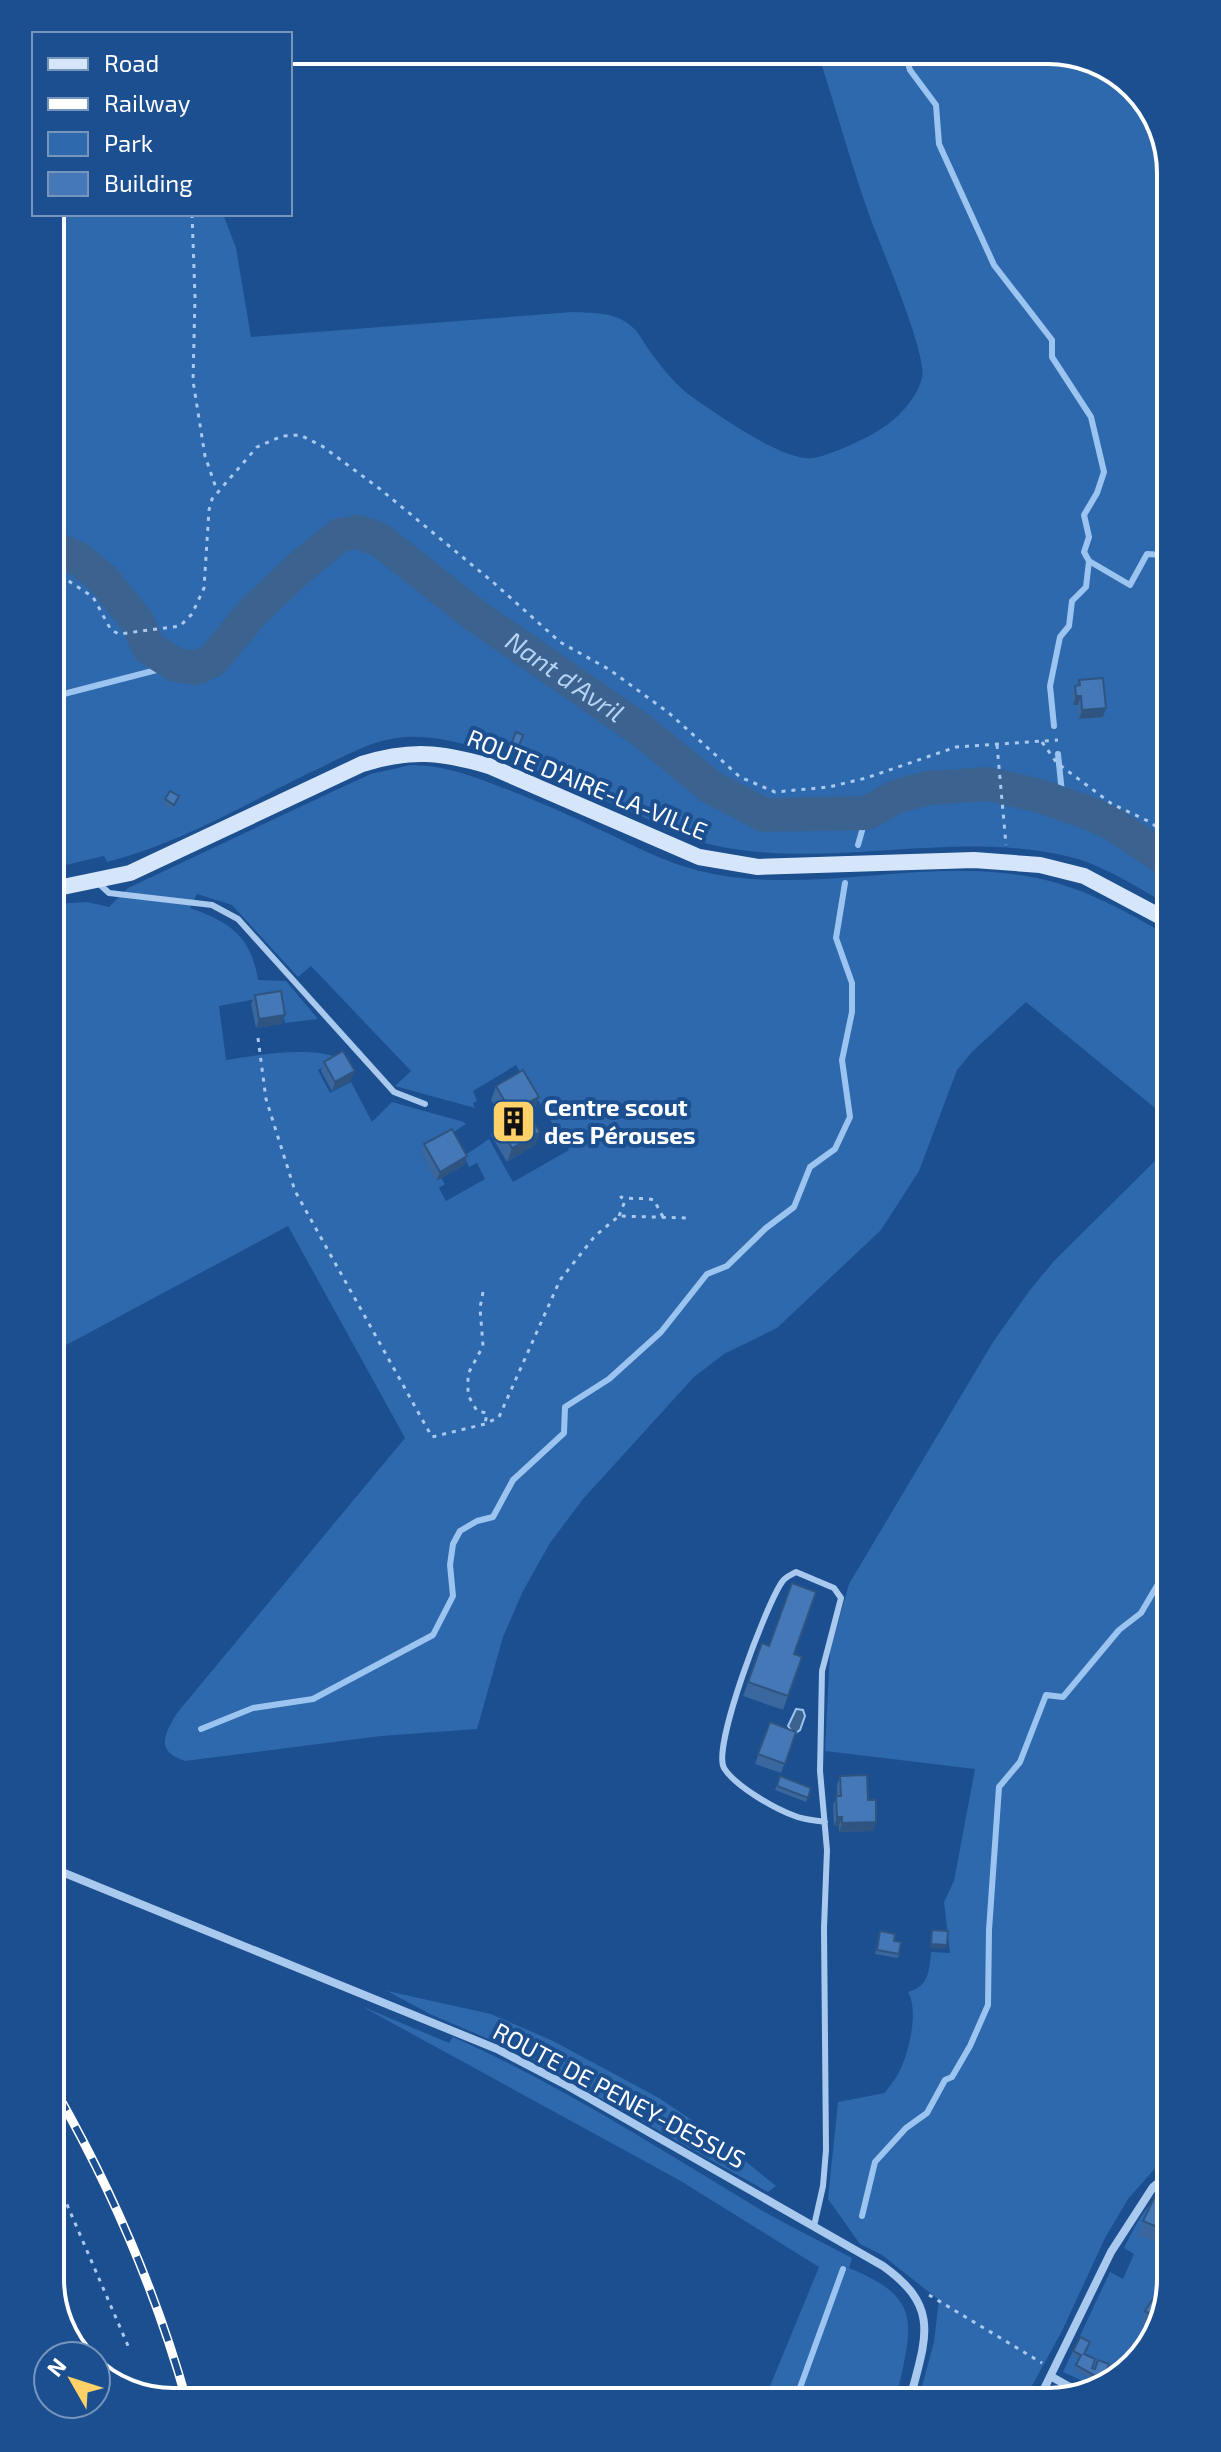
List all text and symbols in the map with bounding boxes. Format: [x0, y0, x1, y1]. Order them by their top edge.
legend [32, 32, 292, 216]
text: Road [104, 48, 159, 77]
text: Railway [104, 88, 191, 117]
text: Park [104, 128, 153, 157]
text: Building [104, 168, 193, 197]
water label: Nant d'Avril [500, 624, 631, 728]
street label: ROUTE D'AIRE-LA-VILLE [463, 722, 712, 845]
place label: Centre scout des Pérouses [544, 1092, 696, 1149]
building icon: Centre scout des Pérouses [489, 1098, 537, 1146]
street label: ROUTE DE PENEY-DESSUS [489, 2016, 751, 2173]
north arrow [32, 2340, 112, 2420]
text: N [41, 2352, 71, 2381]

